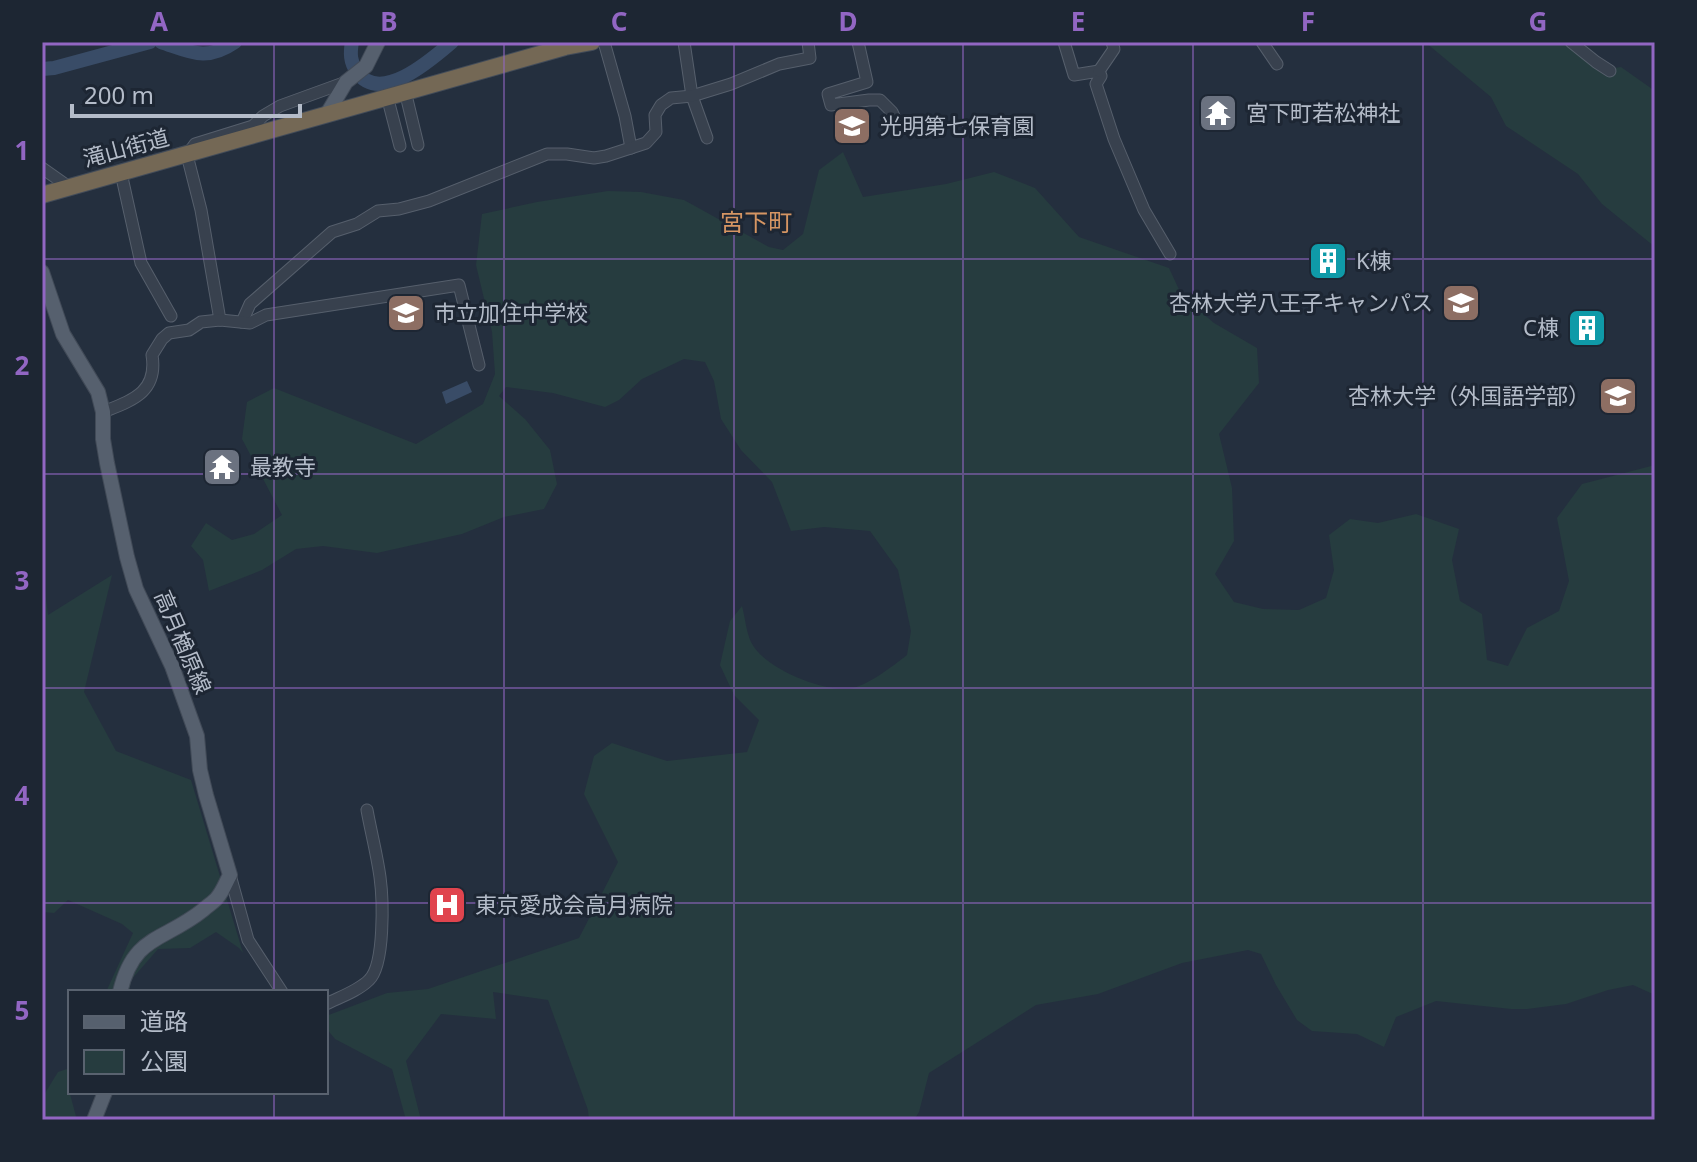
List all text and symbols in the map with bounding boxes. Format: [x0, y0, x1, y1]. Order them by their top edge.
text: A [150, 3, 168, 39]
text: B [380, 3, 398, 39]
text: C [611, 3, 627, 39]
text: D [838, 3, 858, 39]
text: E [1071, 3, 1085, 39]
text: F [1301, 3, 1315, 39]
text: G [1529, 3, 1547, 39]
scale bar [72, 68, 300, 118]
text: 200 m [84, 78, 154, 111]
temple icon: 宮下町若松神社 [1197, 92, 1239, 134]
place label: 宮下町若松神社 [1246, 97, 1400, 127]
school or university icon: 光明第七保育園 [831, 105, 873, 147]
place label: 光明第七保育園 [880, 110, 1034, 140]
street label: 滝山街道 [79, 121, 172, 173]
text: 1 [15, 132, 29, 168]
district label: 宮下町 [720, 205, 792, 238]
building icon: K棟 [1307, 240, 1349, 282]
place label: K棟 [1356, 245, 1392, 275]
school or university icon: 杏林大学八王子キャンパス [1440, 282, 1482, 324]
place label: 杏林大学八王子キャンパス [1169, 287, 1433, 317]
school or university icon: 市立加住中学校 [385, 292, 427, 334]
place label: 市立加住中学校 [434, 297, 588, 327]
building icon: C棟 [1566, 307, 1608, 349]
place label: C棟 [1523, 312, 1559, 342]
text: 2 [15, 347, 30, 383]
school or university icon: 杏林大学（外国語学部） [1597, 375, 1639, 417]
place label: 杏林大学（外国語学部） [1348, 380, 1590, 410]
temple icon: 最教寺 [201, 446, 243, 488]
place label: 最教寺 [250, 451, 316, 481]
text: 3 [15, 562, 29, 598]
street label: 高月楢原線 [149, 585, 219, 698]
text: 4 [15, 777, 30, 813]
hospital icon: 東京愛成会高月病院 [426, 884, 468, 926]
place label: 東京愛成会高月病院 [475, 889, 673, 919]
legend [68, 990, 328, 1094]
text: 5 [15, 992, 29, 1028]
text: 道路 [140, 1004, 188, 1037]
text: 公園 [140, 1044, 188, 1077]

